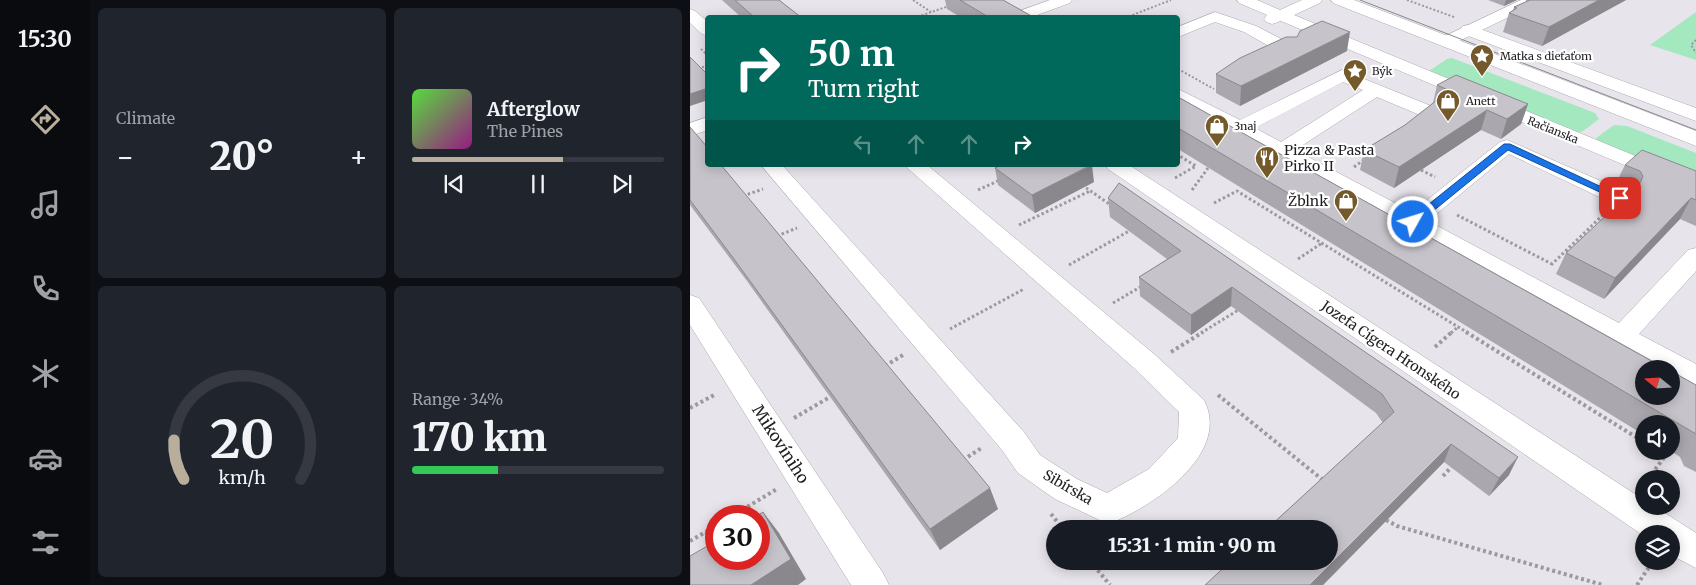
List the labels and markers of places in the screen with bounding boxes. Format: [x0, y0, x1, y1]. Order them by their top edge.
place icon: Matka s dieťaťom [1469, 43, 1495, 77]
place label: Matka s dieťaťom [1500, 49, 1592, 63]
place icon: Býk [1342, 58, 1368, 92]
place label: Býk [1372, 64, 1393, 78]
shop icon: Anett [1435, 88, 1461, 122]
place label: Anett [1465, 94, 1496, 108]
shop icon: 3naj [1204, 113, 1230, 147]
place label: 3naj [1234, 119, 1257, 133]
place label: Pizza & Pasta Pirko II [1284, 141, 1375, 175]
restaurant icon: Pizza & Pasta Pirko II [1254, 145, 1280, 179]
pin [1599, 177, 1641, 219]
shop icon: Žblnk [1333, 188, 1359, 222]
place label: Žblnk [1288, 192, 1328, 210]

